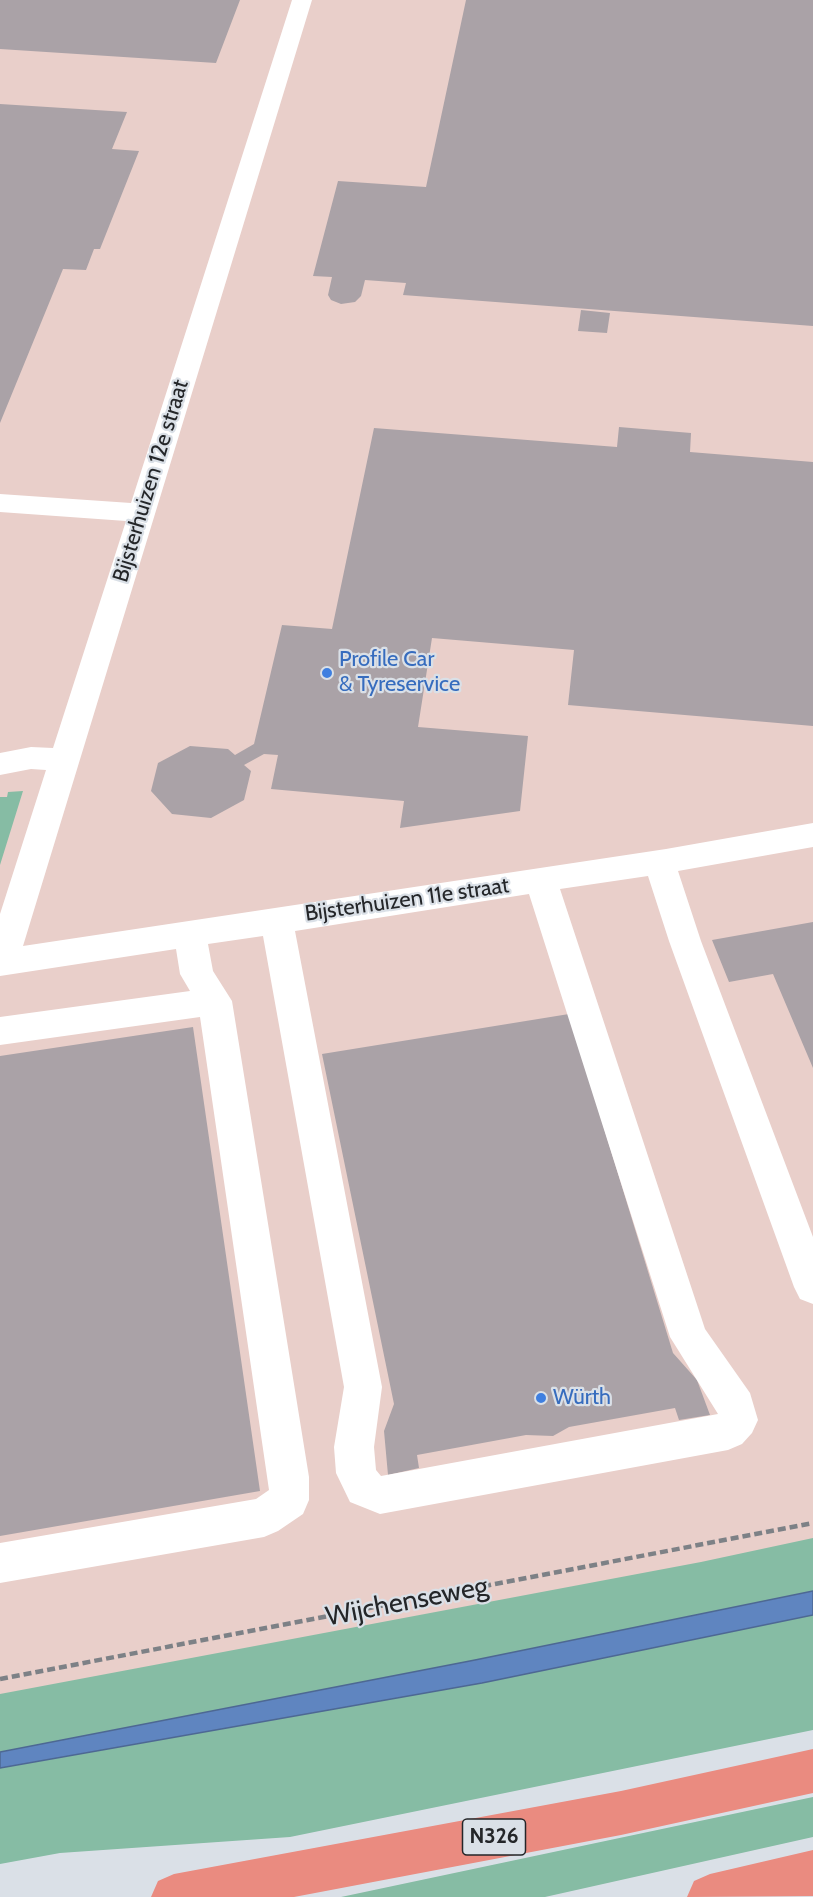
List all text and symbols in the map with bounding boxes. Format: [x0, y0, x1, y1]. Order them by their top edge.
street label: Bijsterhuizen 12e straat [108, 377, 194, 585]
place label: Profile Car & Tyreservice [339, 647, 460, 698]
marker: Profile Car & Tyreservice [320, 666, 334, 680]
street label: Bijsterhuizen 11e straat [303, 873, 511, 927]
place label: Würth [553, 1385, 611, 1411]
marker: Würth [534, 1391, 548, 1405]
street label: Wijchenseweg [323, 1570, 491, 1634]
road number: N326 [462, 1819, 526, 1855]

